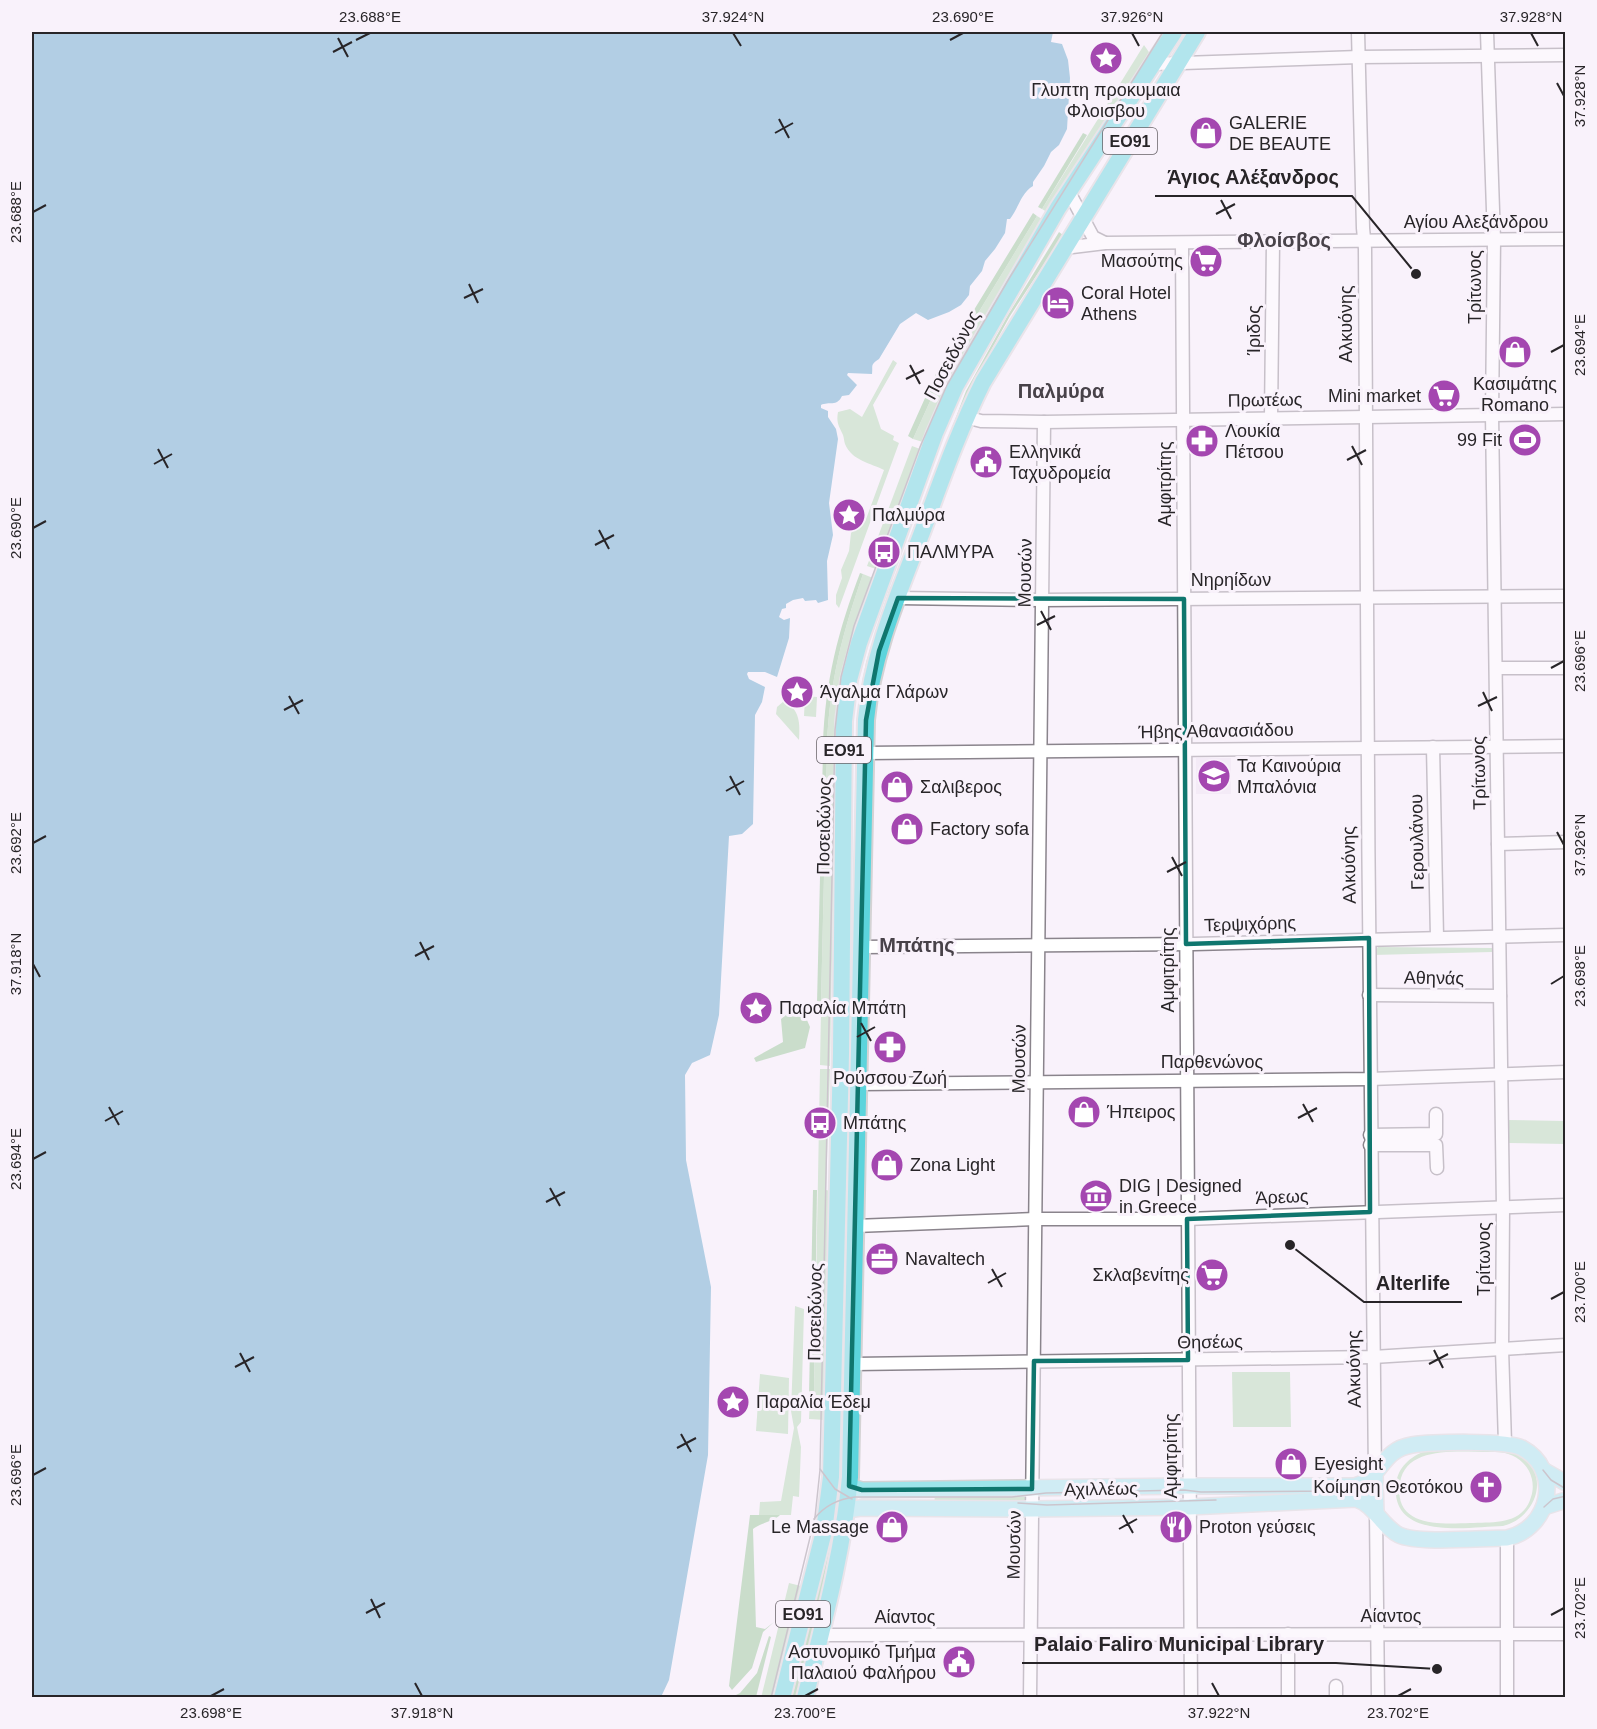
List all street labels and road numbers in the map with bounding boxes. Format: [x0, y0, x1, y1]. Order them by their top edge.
road number: ΕΟ91 [1103, 128, 1157, 154]
street label: Αγίου Αλεξάνδρου [1404, 212, 1548, 232]
street label: Τρίτωνος [1465, 250, 1485, 324]
street label: Αλκυόνης [1336, 285, 1356, 363]
street label: Ίριδος [1244, 305, 1264, 356]
street label: Ποσειδώνος [920, 307, 984, 403]
street label: Πρωτέως [1227, 389, 1303, 411]
street label: Αμφιτρίτης [1155, 441, 1175, 527]
street label: Μουσών [1014, 538, 1036, 608]
street label: Νηρηίδων [1191, 570, 1271, 590]
street label: Ήβης Αθανασιάδου [1137, 720, 1294, 742]
street label: Τρίτωνος [1468, 736, 1490, 810]
road number: ΕΟ91 [817, 737, 871, 763]
street label: Ποσειδώνος [813, 777, 835, 875]
street label: Γερουλάνου [1406, 794, 1428, 890]
street label: Αλκυόνης [1338, 826, 1360, 904]
street label: Τερψιχόρης [1204, 912, 1297, 936]
street label: Αμφιτρίτης [1158, 927, 1178, 1013]
street label: Αθηνάς [1404, 967, 1465, 989]
street label: Μουσών [1008, 1024, 1030, 1094]
street label: Παρθενώνος [1161, 1052, 1264, 1072]
street label: Άρεως [1255, 1186, 1309, 1208]
street label: Τρίτωνος [1474, 1222, 1494, 1296]
street label: Ποσειδώνος [804, 1263, 826, 1361]
street label: Αλκυόνης [1343, 1330, 1365, 1408]
street label: Θησέως [1177, 1331, 1243, 1353]
street label: Αμφιτρίτης [1161, 1413, 1181, 1499]
street label: Αχιλλέως [1064, 1478, 1138, 1500]
street label: Μουσών [1003, 1510, 1025, 1580]
road number: ΕΟ91 [776, 1601, 830, 1627]
street label: Αίαντος [1361, 1606, 1422, 1626]
street label: Αίαντος [875, 1607, 936, 1627]

